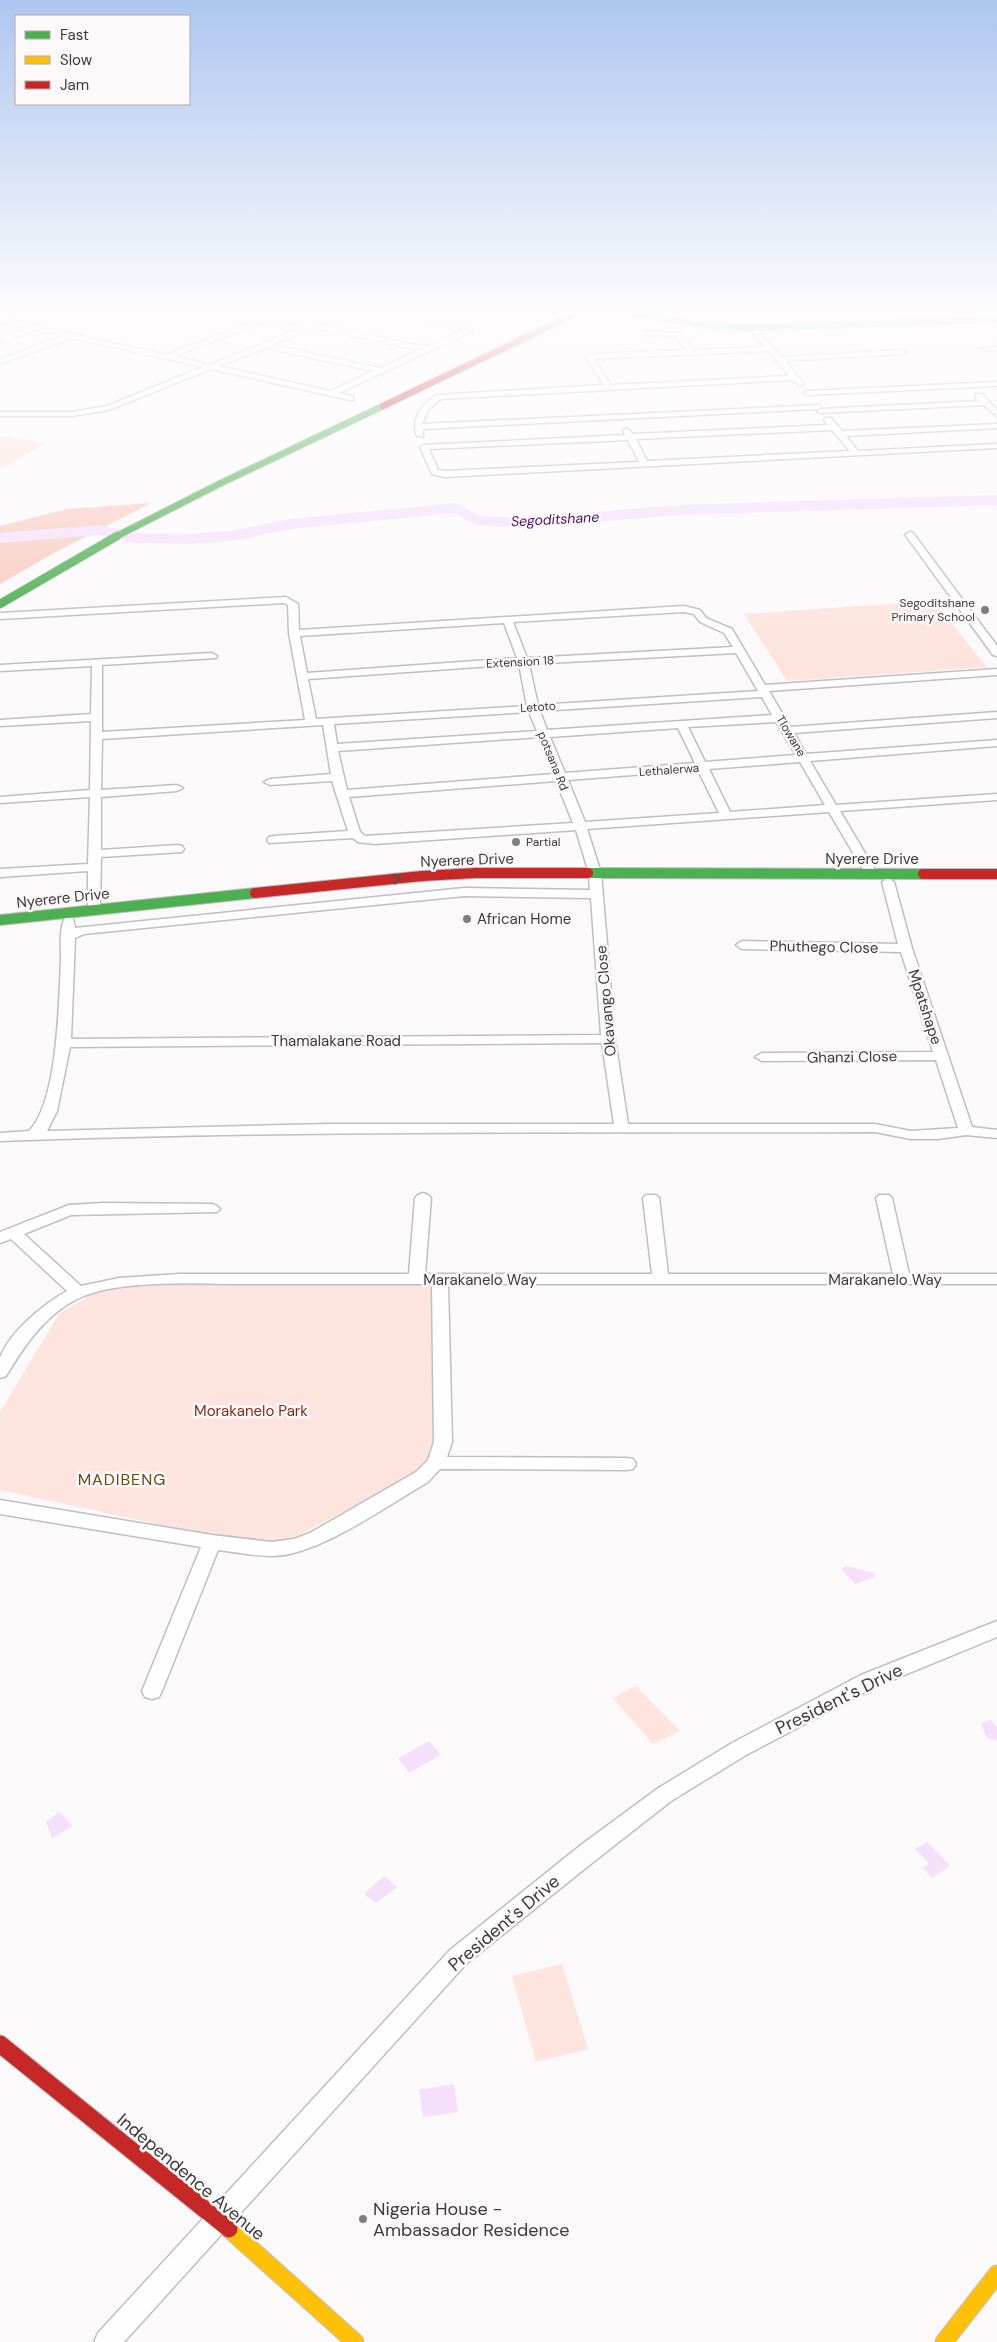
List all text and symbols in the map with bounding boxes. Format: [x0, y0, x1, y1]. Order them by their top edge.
legend [15, 15, 190, 105]
text: Fast [60, 25, 89, 45]
text: Slow [60, 50, 93, 70]
text: Jam [60, 75, 89, 95]
water label: Segoditshane [510, 508, 600, 530]
place label: Segoditshane Primary School [892, 595, 975, 625]
marker: Segoditshane Primary School [979, 604, 991, 616]
street label: Extension 18 [486, 652, 554, 672]
street label: Letoto [520, 698, 556, 716]
street label: Tlowane [772, 712, 810, 760]
street label: potsana Rd [534, 729, 572, 793]
street label: Lethalerwa [638, 760, 700, 780]
place label: Partial [526, 834, 560, 850]
marker: Partial [510, 836, 522, 848]
street label: Nyerere Drive [420, 848, 514, 872]
street label: Nyerere Drive [825, 849, 919, 869]
one-way arrow [393, 873, 401, 884]
street label: Nyerere Drive [15, 883, 111, 913]
place label: African Home [477, 909, 571, 929]
marker: African Home [461, 913, 473, 925]
street label: Phuthego Close [769, 936, 879, 958]
street label: Okavango Close [591, 945, 621, 1057]
street label: Mpatshape [903, 967, 947, 1047]
street label: Thamalakane Road [271, 1031, 401, 1051]
street label: Ghanzi Close [807, 1046, 897, 1068]
street label: Marakanelo Way [423, 1270, 537, 1290]
street label: Marakanelo Way [828, 1270, 942, 1290]
park label: Morakanelo Park [194, 1401, 308, 1421]
district label: MADIBENG [78, 1469, 166, 1490]
street label: President's Drive [771, 1658, 907, 1740]
street label: President's Drive [443, 1869, 565, 1977]
street label: Independence Avenue [112, 2108, 270, 2246]
place label: Nigeria House - Ambassador Residence [373, 2197, 569, 2242]
marker: Nigeria House - Ambassador Residence [357, 2213, 369, 2225]

